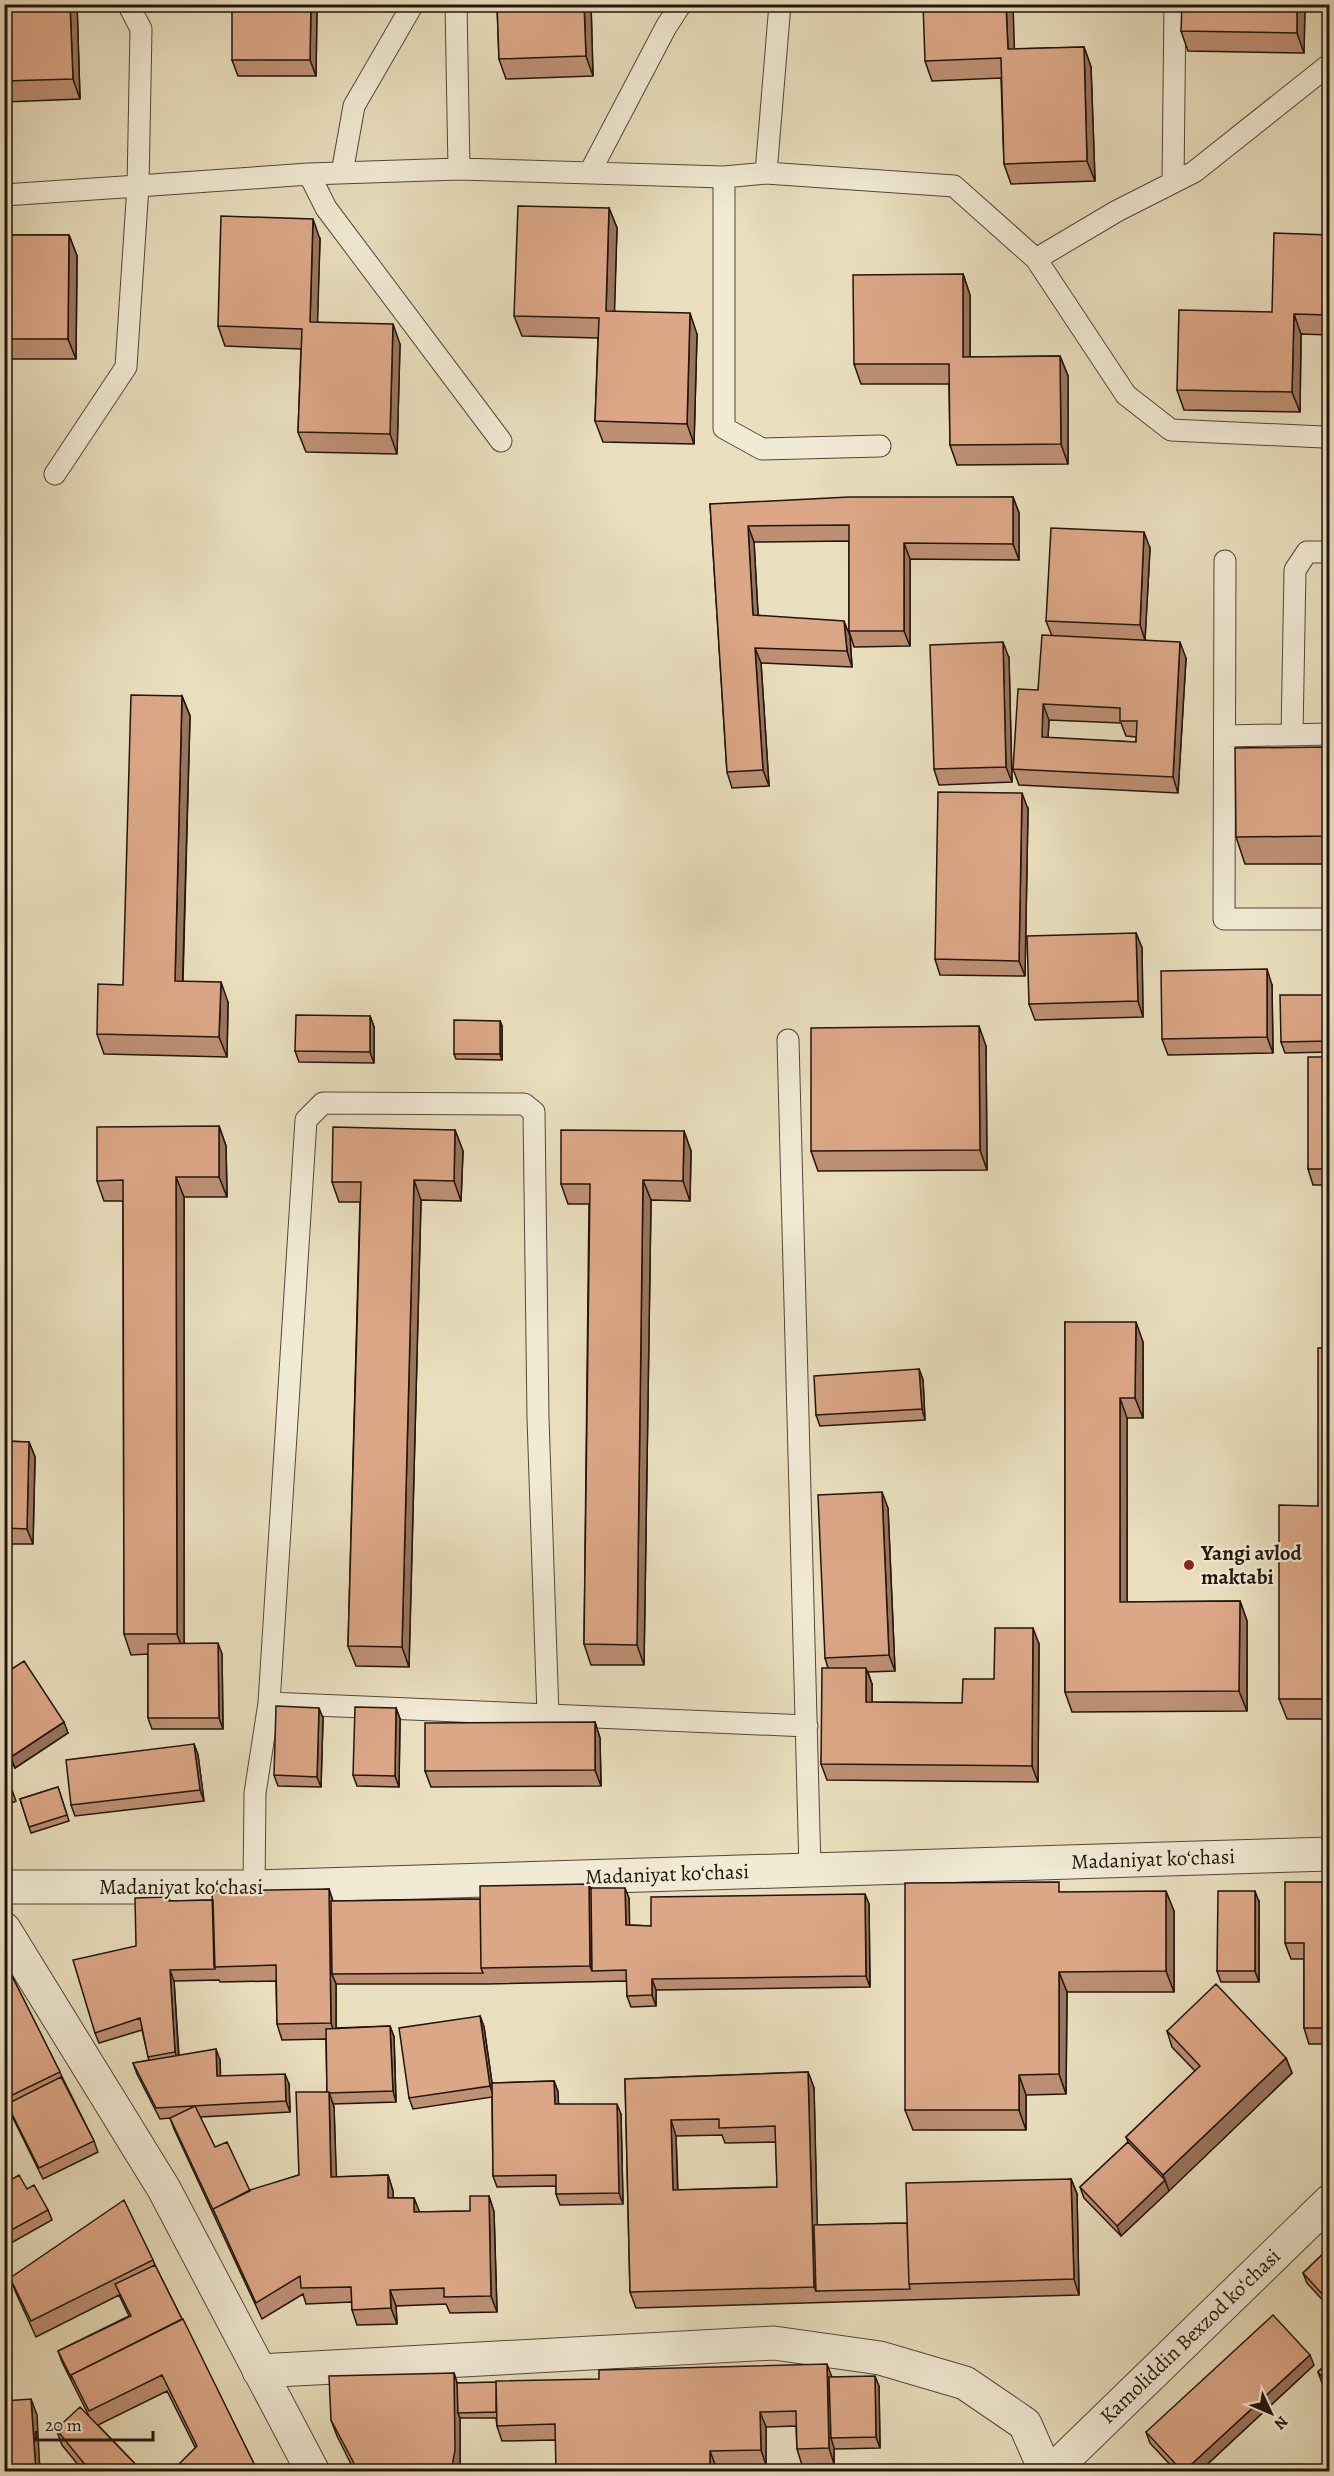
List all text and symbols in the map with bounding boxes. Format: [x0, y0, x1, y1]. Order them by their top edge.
place label: Yangi avlod maktabi [1200, 1539, 1303, 1591]
marker: Yangi avlod maktabi [1182, 1558, 1196, 1572]
street label: Madaniyat koʻchasi [1070, 1842, 1236, 1876]
street label: Madaniyat koʻchasi [584, 1857, 750, 1891]
street label: Madaniyat koʻchasi [99, 1873, 263, 1901]
street label: Kamoliddin Bexzod koʻchasi [1094, 2242, 1287, 2430]
north arrow [1241, 2383, 1301, 2443]
scale bar [36, 2404, 153, 2442]
text: N [1269, 2411, 1293, 2435]
text: 20 m [45, 2413, 82, 2437]

